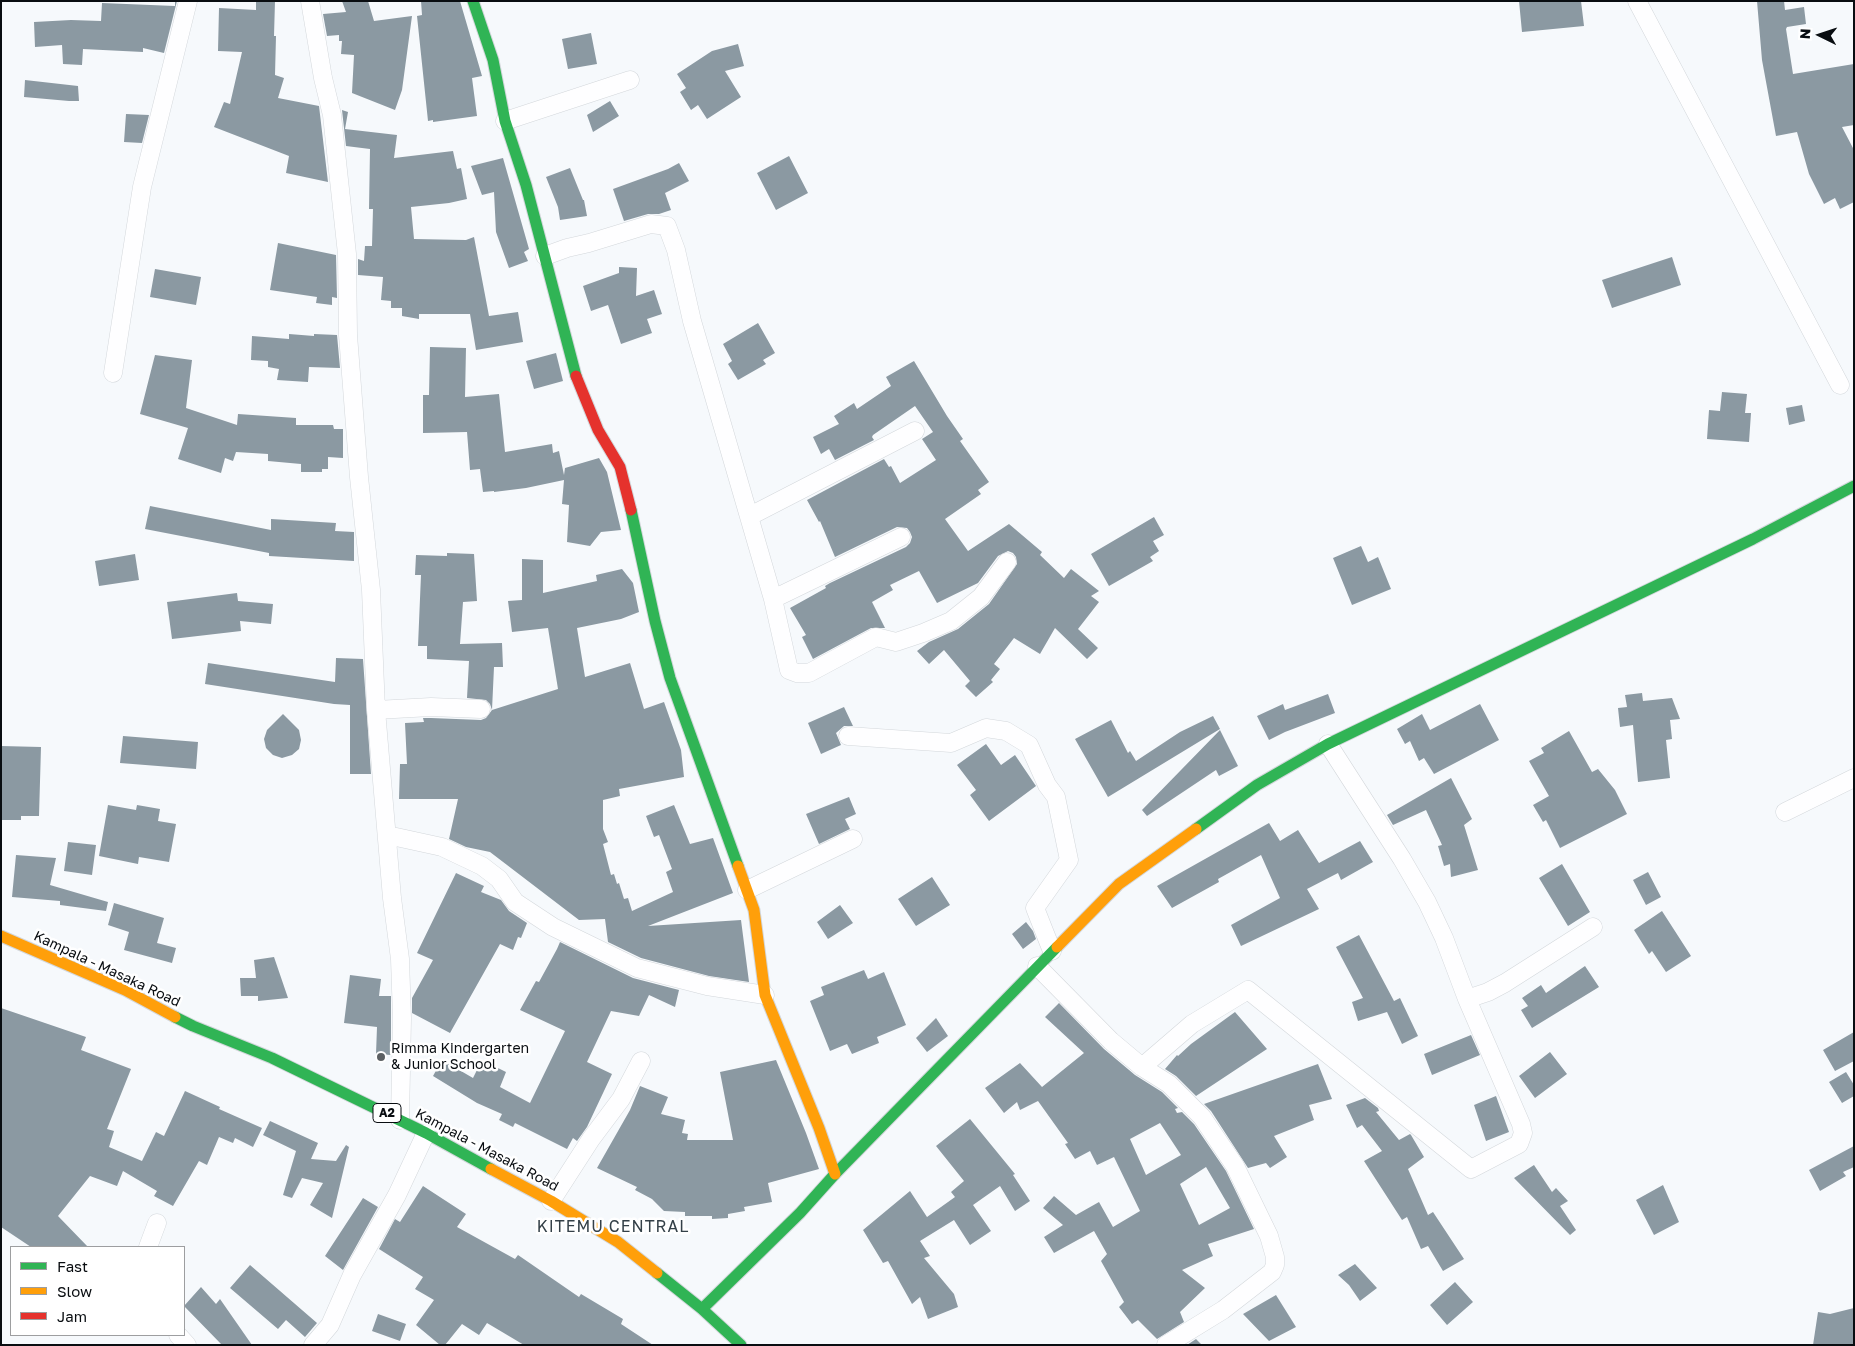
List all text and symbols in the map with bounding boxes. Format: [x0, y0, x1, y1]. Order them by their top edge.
north arrow [1795, 10, 1845, 60]
text: N [1796, 28, 1813, 40]
street label: Kampala - Masaka Road [31, 928, 183, 1010]
place label: Rimma Kindergarten & Junior School [391, 1041, 529, 1074]
marker: Rimma Kindergarten & Junior School [375, 1051, 387, 1063]
road number: A2 [373, 1104, 401, 1122]
street label: Kampala - Masaka Road [413, 1105, 561, 1195]
district label: KITEMU CENTRAL [535, 1217, 691, 1237]
legend [10, 1246, 185, 1336]
text: Fast [57, 1257, 88, 1275]
text: Slow [57, 1282, 92, 1300]
text: Jam [57, 1307, 87, 1325]

